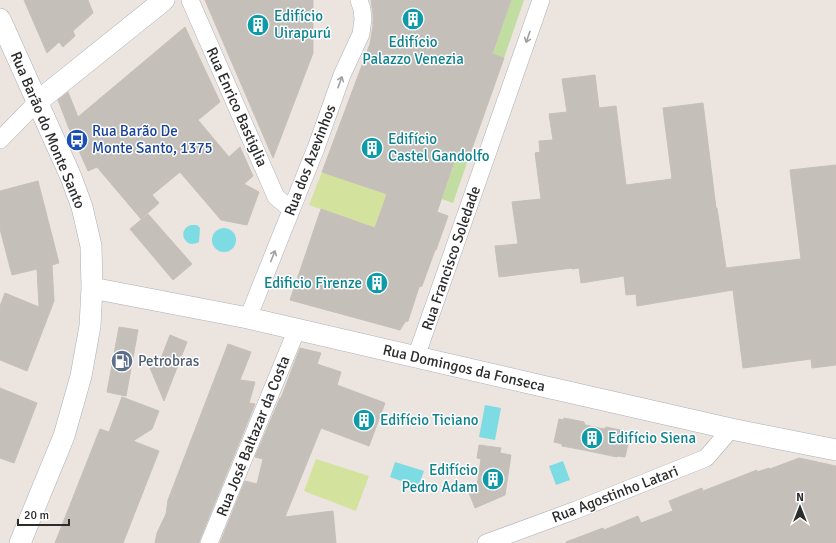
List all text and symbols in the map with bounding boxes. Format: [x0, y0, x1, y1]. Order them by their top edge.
building icon: Edifício Palazzo Venezia [400, 6, 426, 32]
place label: Edifício Uirapurú [274, 7, 331, 42]
building icon: Edifício Uirapurú [245, 12, 271, 38]
one-way arrow [524, 30, 532, 42]
place label: Edifício Palazzo Venezia [362, 33, 464, 68]
street label: Rua Enrico Bastiglia [203, 44, 271, 170]
street label: Rua Barão do Monte Santo [7, 49, 89, 211]
one-way arrow [336, 77, 344, 89]
street label: Rua dos Azevinhos [280, 101, 340, 218]
place label: Rua Barão De Monte Santo, 1375 [92, 122, 213, 157]
bus stop icon: Rua Barão De Monte Santo, 1375 [64, 127, 90, 153]
place label: Edifício Castel Gandolfo [388, 130, 490, 165]
building icon: Edifício Castel Gandolfo [359, 135, 385, 161]
street label: Rua Francisco Soledade [418, 184, 484, 332]
one-way arrow [269, 250, 277, 262]
building icon: Edificio Firenze [364, 270, 390, 296]
place label: Edificio Firenze [264, 274, 362, 292]
street label: Rua Domingos da Fonseca [381, 341, 547, 395]
fuel station icon: Petrobras [109, 348, 135, 374]
place label: Petrobras [138, 352, 200, 370]
street label: Rua José Baltazar da Costa [213, 353, 293, 519]
building icon: Edifício Ticiano [351, 407, 377, 433]
place label: Edifício Ticiano [380, 411, 479, 429]
building icon: Edifício Siena [579, 425, 605, 451]
place label: Edifício Siena [608, 429, 696, 447]
place label: Edifício Pedro Adam [402, 461, 478, 496]
street label: Rua Agostinho Latari [549, 462, 681, 526]
building icon: Edifício Pedro Adam [480, 466, 506, 492]
north arrow [780, 487, 820, 527]
text: N [796, 491, 804, 504]
scale bar [18, 501, 69, 527]
text: 20 m [24, 508, 49, 523]

